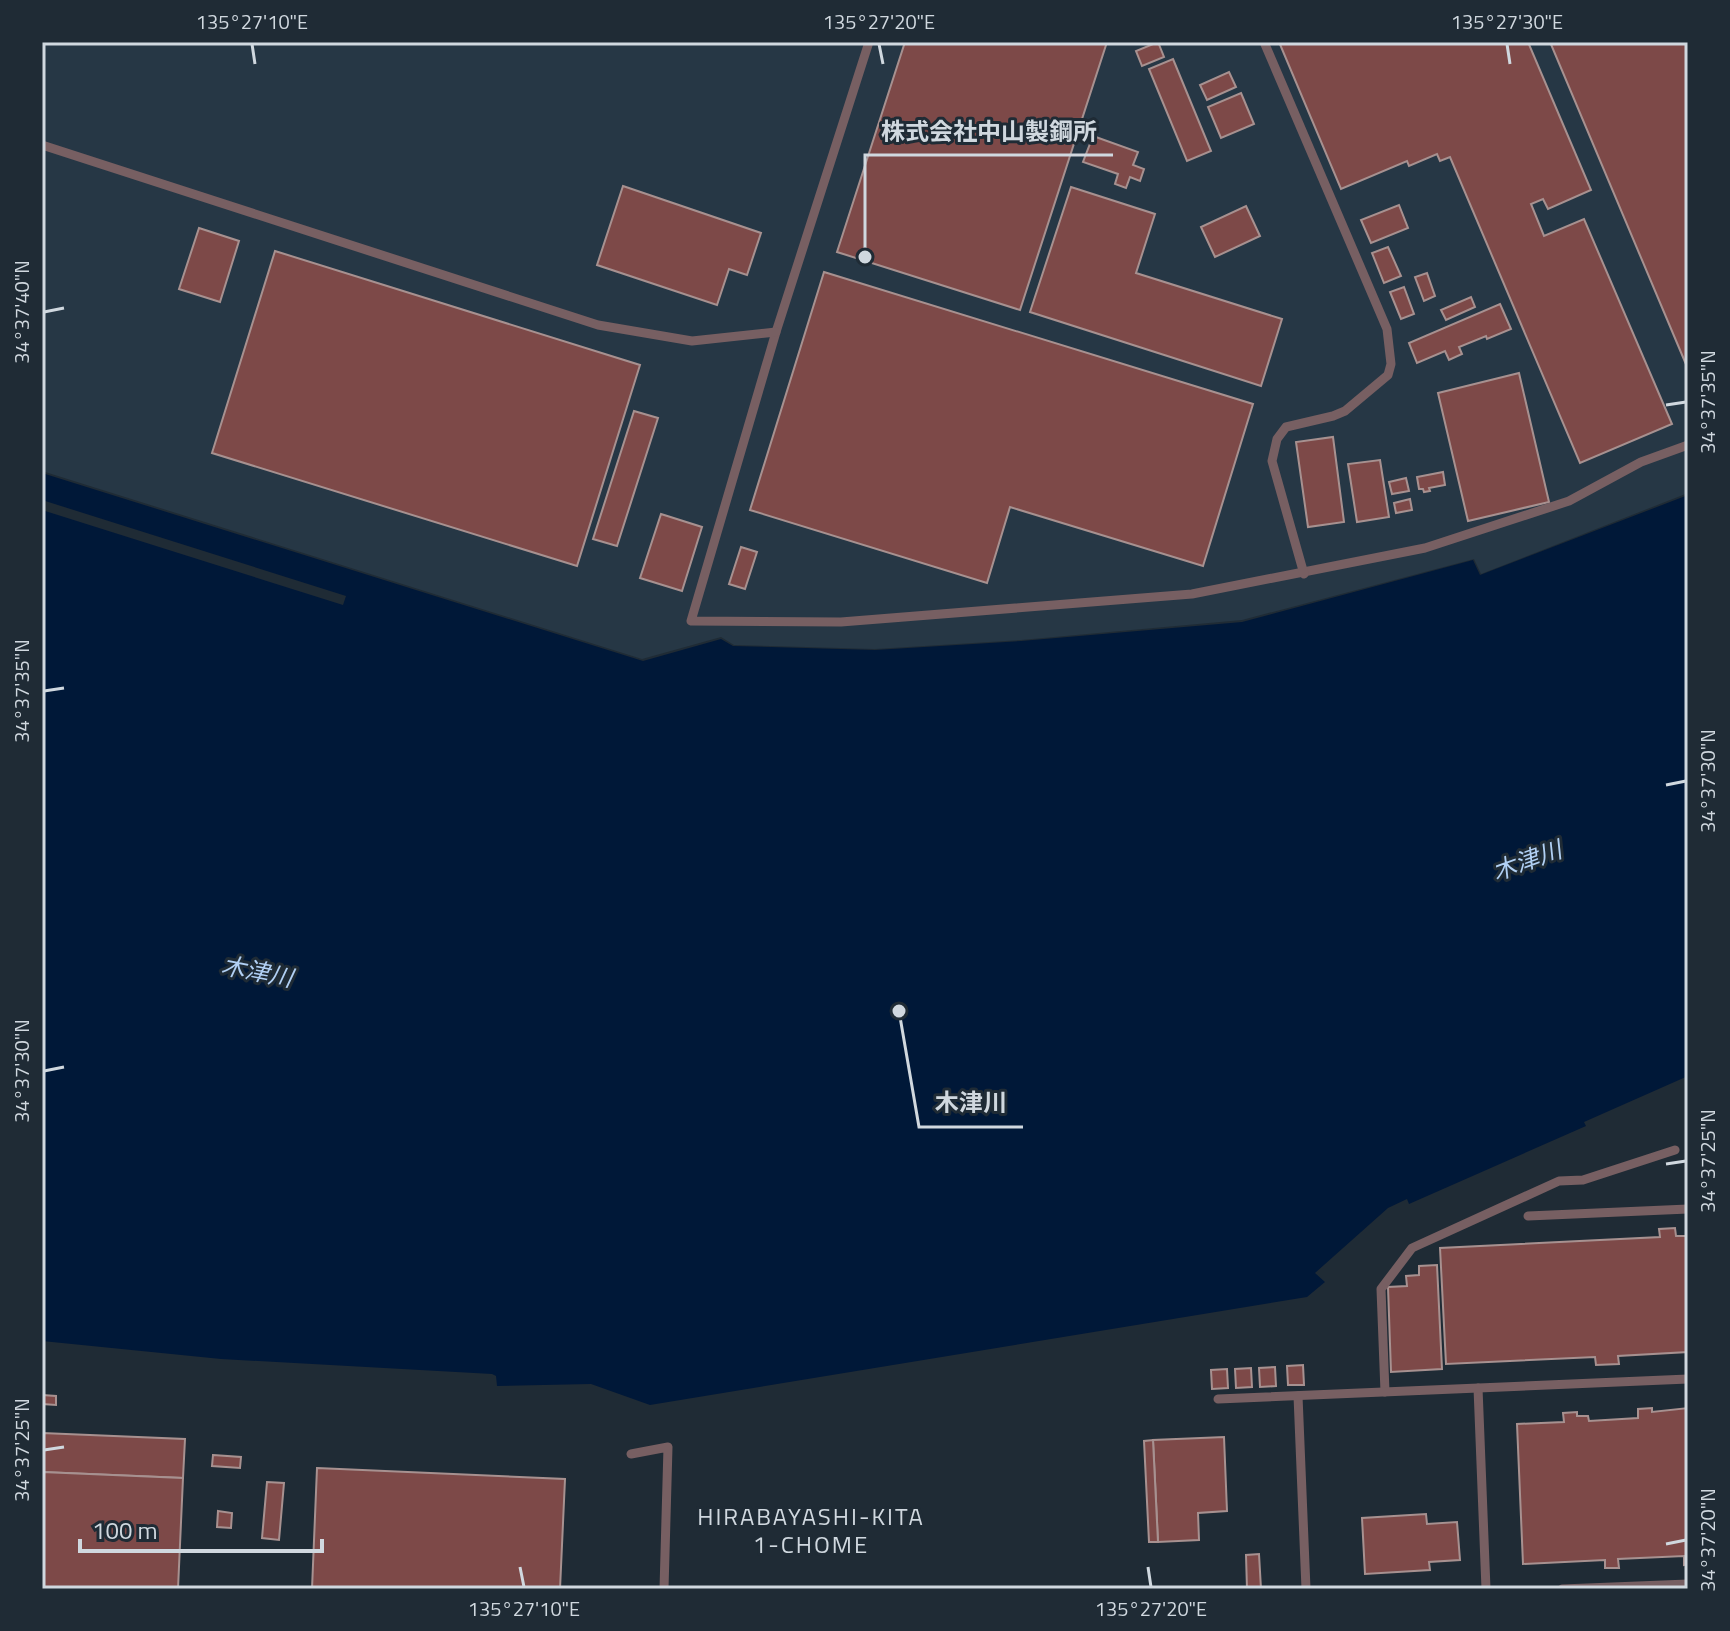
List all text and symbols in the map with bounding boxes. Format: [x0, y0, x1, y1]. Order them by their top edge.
text: 135°27'10"E [196, 6, 308, 37]
text: 135°27'20"E [823, 6, 935, 37]
text: 135°27'30"E [1451, 6, 1563, 37]
callout: 株式会社中山製鋼所 [865, 107, 1113, 155]
text: 株式会社中山製鋼所 [881, 113, 1097, 149]
text: 34°37'40"N [6, 260, 37, 364]
text: 34°37'35"N [1692, 350, 1723, 454]
text: 34°37'35"N [6, 639, 37, 743]
text: 34°37'30"N [1692, 729, 1723, 833]
water label: 木津川 [1487, 830, 1569, 889]
water label: 木津川 [218, 946, 299, 996]
text: 34°37'30"N [6, 1019, 37, 1123]
callout: 木津川 [919, 1079, 1023, 1127]
text: 木津川 [935, 1084, 1007, 1120]
text: 34°37'25"N [1692, 1109, 1723, 1213]
text: 34°37'25"N [6, 1398, 37, 1502]
text: 34°37'20"N [1692, 1488, 1723, 1592]
district label: HIRABAYASHI-KITA 1-CHOME [697, 1498, 925, 1562]
scale bar [80, 1503, 322, 1553]
text: 100 m [92, 1512, 158, 1548]
text: 135°27'10"E [468, 1593, 580, 1624]
text: 135°27'20"E [1095, 1593, 1207, 1624]

